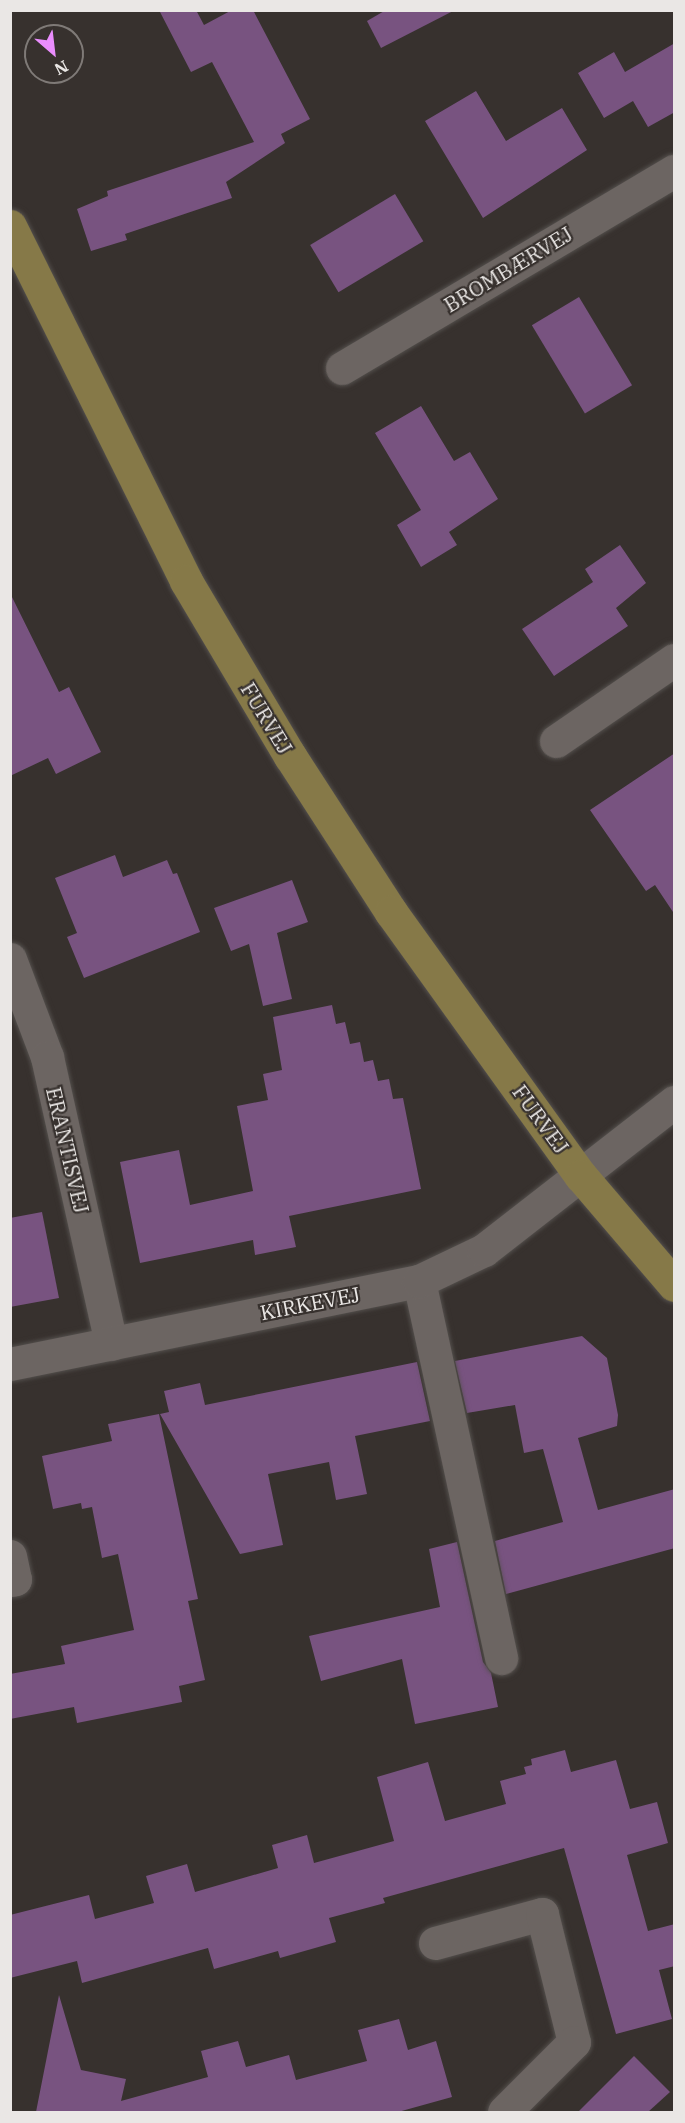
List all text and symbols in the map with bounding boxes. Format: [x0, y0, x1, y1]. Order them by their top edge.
north arrow [24, 24, 84, 84]
text: N [51, 56, 72, 80]
street label: BROMBÆRVEJ [439, 221, 577, 317]
street label: FURVEJ [236, 678, 298, 758]
street label: FURVEJ [508, 1080, 574, 1158]
street label: ERANTISVEJ [41, 1084, 95, 1216]
street label: KIRKEVEJ [258, 1281, 362, 1325]

